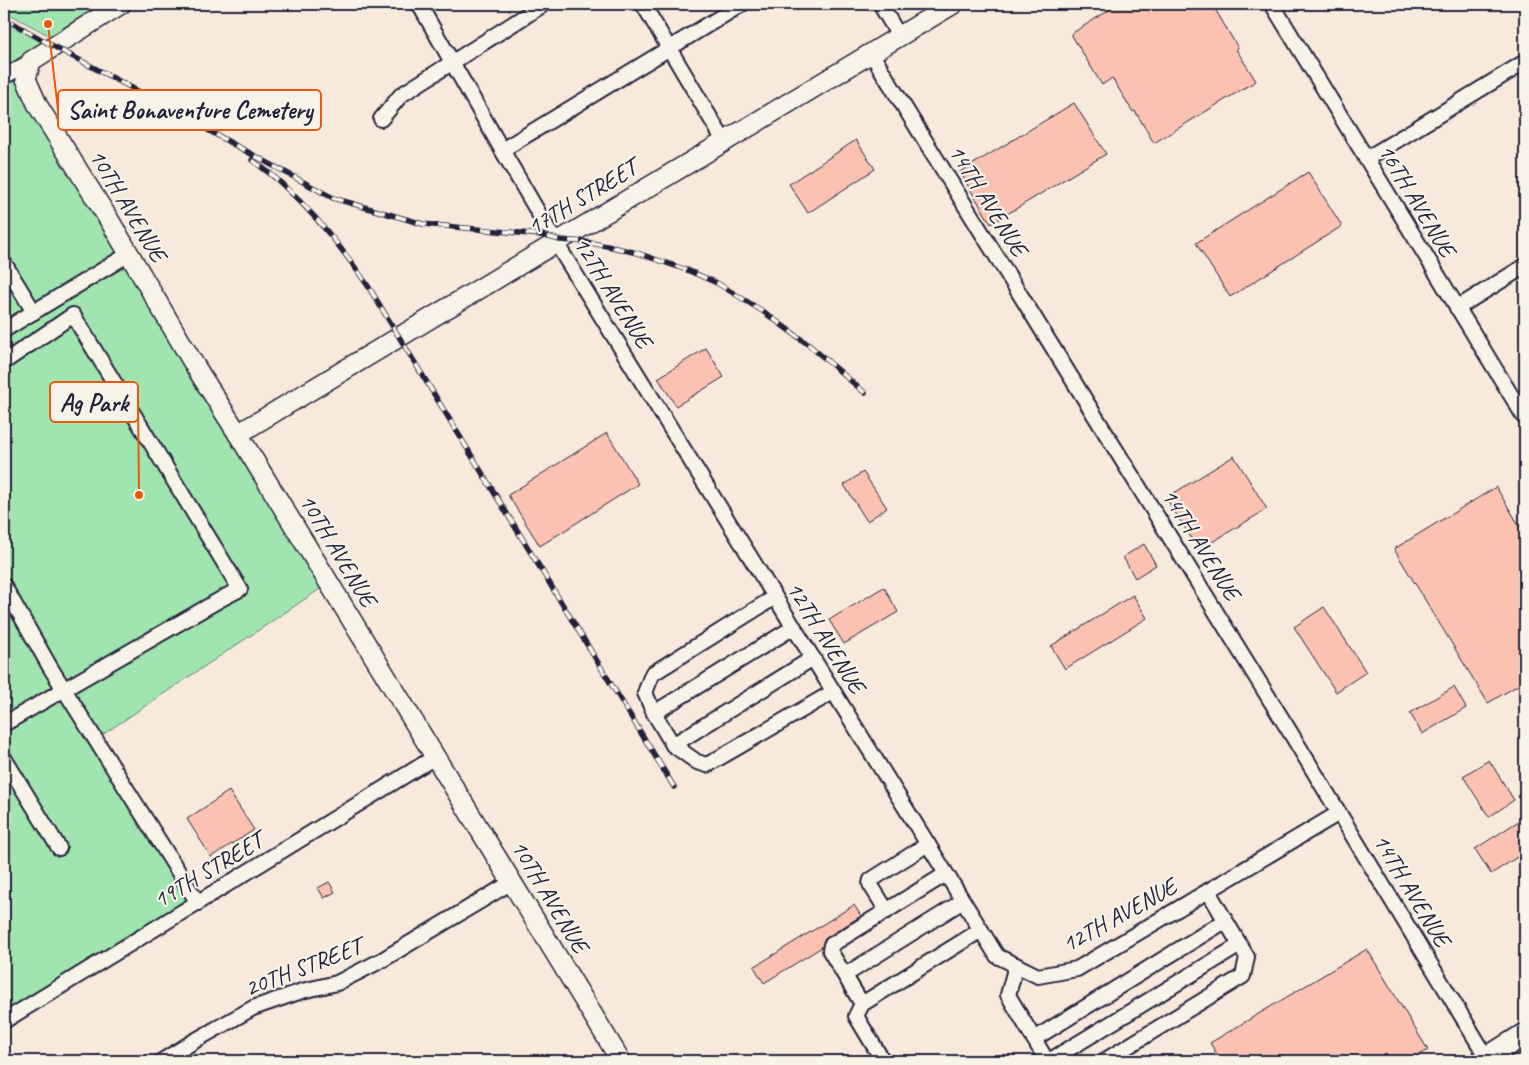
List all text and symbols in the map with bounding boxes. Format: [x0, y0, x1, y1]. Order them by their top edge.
callout: Saint Bonaventure Cemetery [58, 90, 321, 130]
text: Saint Bonaventure Cemetery [67, 94, 315, 126]
street label: 14TH AVENUE [942, 138, 1036, 264]
street label: 16TH AVENUE [1372, 138, 1464, 265]
street label: 10TH AVENUE [83, 143, 175, 270]
street label: 17TH STREET [522, 149, 648, 242]
street label: 12TH AVENUE [567, 230, 661, 356]
callout: Ag Park [50, 382, 138, 422]
text: Ag Park [60, 387, 131, 419]
street label: 14TH AVENUE [1155, 482, 1249, 608]
street label: 10TH AVENUE [293, 488, 385, 615]
street label: 12TH AVENUE [780, 575, 874, 701]
street label: 19TH STREET [148, 822, 274, 915]
street label: 14TH AVENUE [1367, 828, 1459, 955]
street label: 10TH AVENUE [505, 834, 597, 961]
street label: 12TH AVENUE [1056, 870, 1184, 959]
street label: 20TH STREET [240, 929, 371, 1003]

